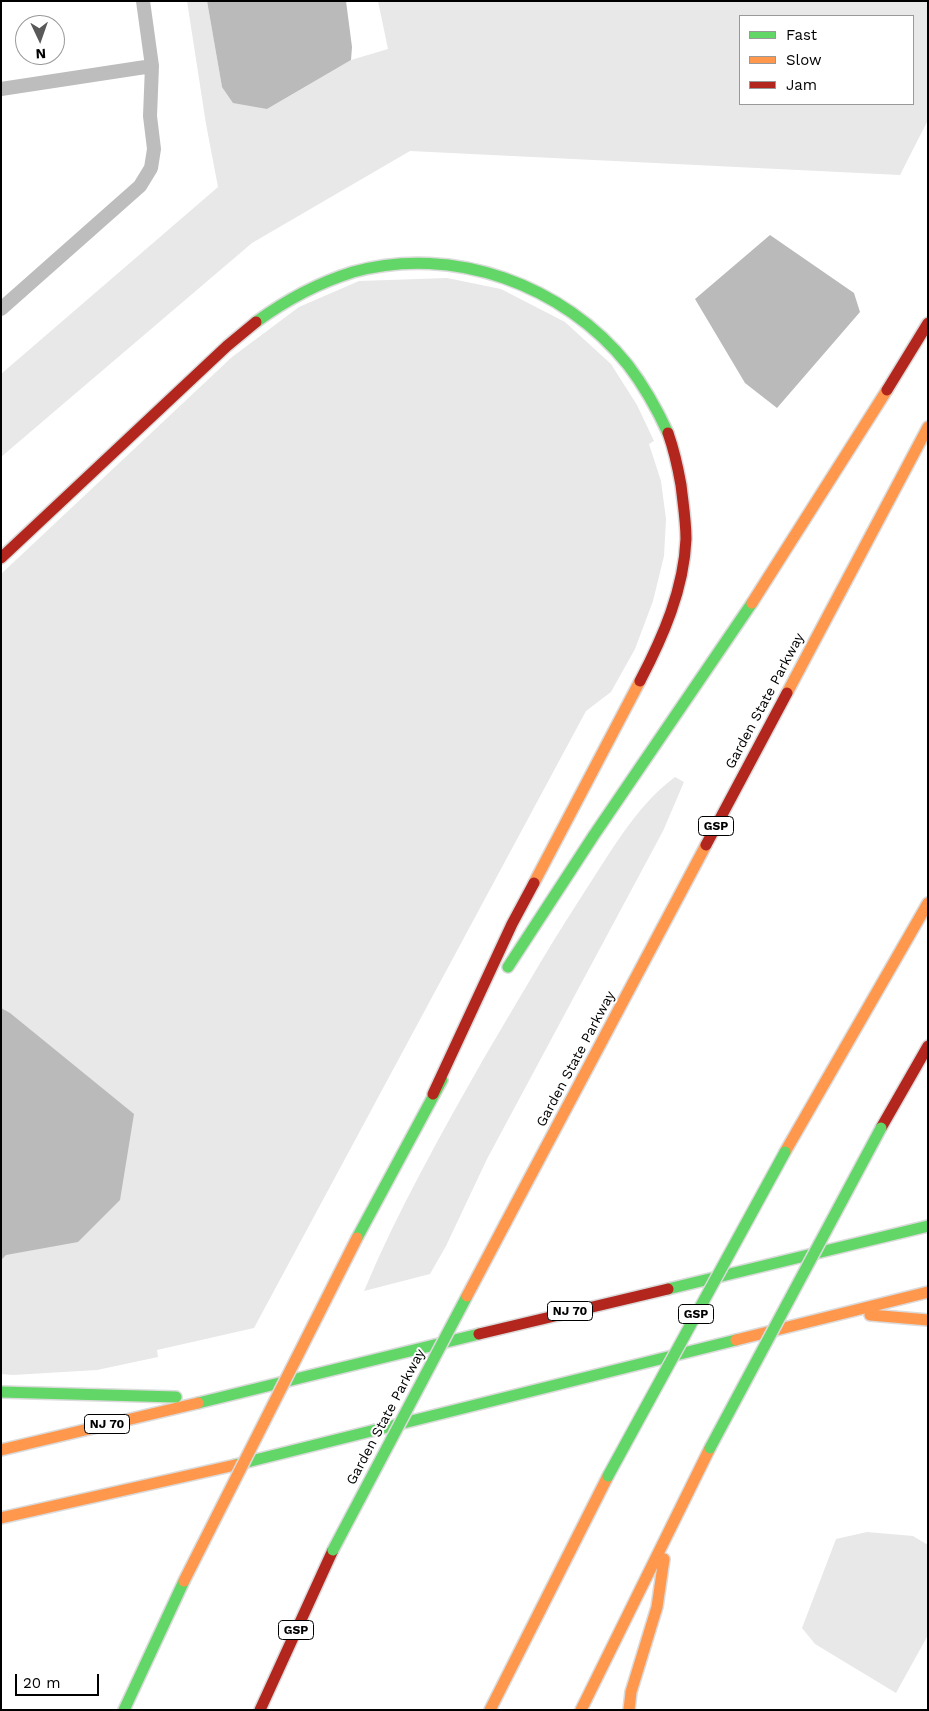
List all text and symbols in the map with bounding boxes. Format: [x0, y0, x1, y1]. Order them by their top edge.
north arrow [15, 15, 65, 65]
legend [739, 15, 914, 105]
text: Fast [786, 26, 817, 44]
text: N [35, 46, 46, 62]
text: Slow [786, 51, 822, 69]
text: Jam [786, 76, 817, 94]
street label: Garden State Parkway [722, 630, 808, 772]
road number: GSP [698, 816, 734, 836]
street label: Garden State Parkway [533, 988, 619, 1130]
road number: NJ 70 [548, 1302, 592, 1320]
road number: GSP [678, 1305, 714, 1324]
street label: Garden State Parkway [343, 1346, 429, 1488]
road number: NJ 70 [84, 1415, 130, 1434]
road number: GSP [278, 1620, 314, 1640]
scale bar [18, 1664, 101, 1696]
text: 20 m [23, 1674, 61, 1692]

